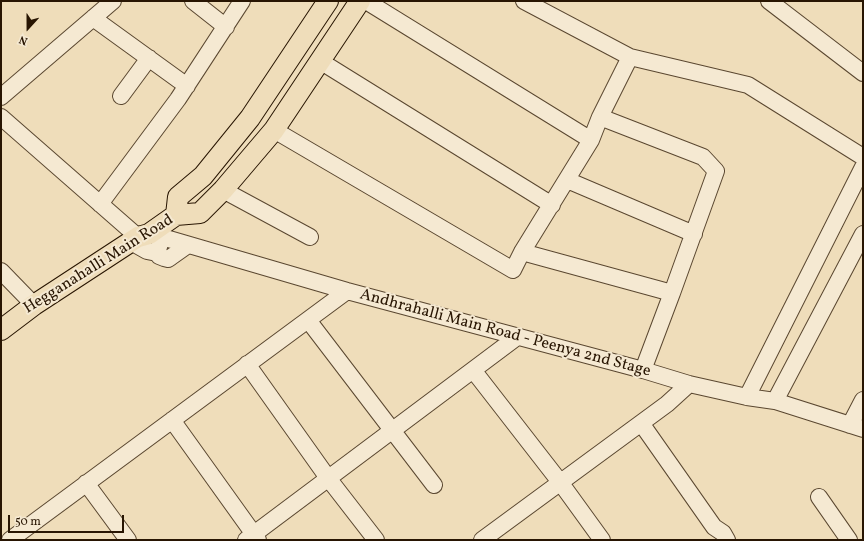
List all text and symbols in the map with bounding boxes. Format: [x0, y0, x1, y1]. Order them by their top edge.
north arrow [8, 8, 48, 48]
text: N [17, 31, 30, 48]
street label: Hegganahalli Main Road [21, 211, 177, 319]
street label: Andhrahalli Main Road - Peenya 2nd Stage [358, 286, 652, 382]
scale bar [10, 507, 126, 533]
text: 50 m [15, 514, 41, 530]

